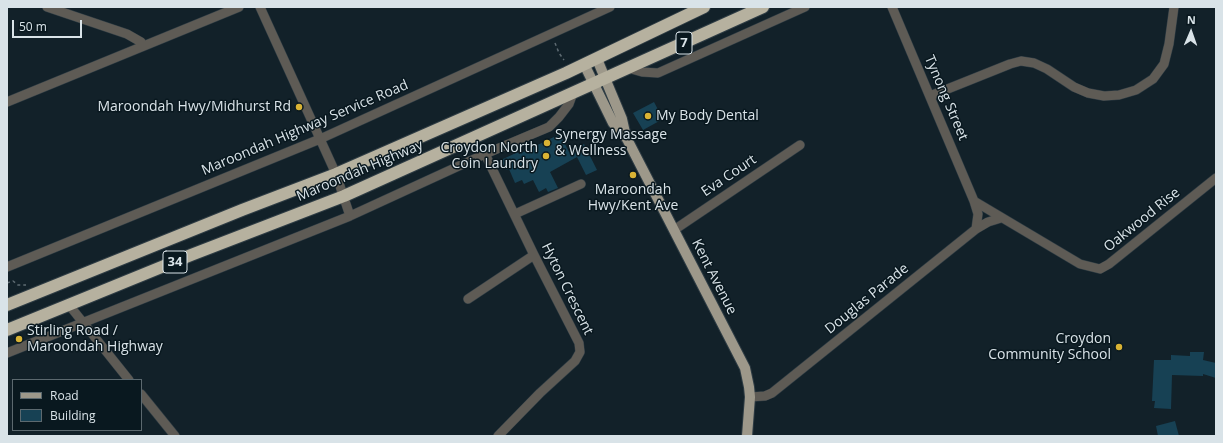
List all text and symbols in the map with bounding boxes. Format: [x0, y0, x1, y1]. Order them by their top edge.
scale bar [14, 12, 84, 38]
north arrow [1171, 12, 1211, 52]
text: N [1187, 12, 1196, 27]
text: 50 m [19, 18, 47, 35]
road number: 7 [676, 32, 692, 54]
street label: Tynong Street [921, 53, 971, 143]
street label: Maroondah Highway Service Road [199, 77, 411, 179]
place label: Maroondah Hwy/Midhurst Rd [98, 99, 291, 115]
marker: Maroondah Hwy/Midhurst Rd [294, 102, 304, 112]
place label: My Body Dental [656, 108, 759, 124]
marker: My Body Dental [643, 111, 653, 121]
place label: Synergy Massage & Wellness [555, 127, 667, 160]
street label: Maroondah Highway [294, 137, 426, 205]
marker: Synergy Massage & Wellness [542, 138, 552, 148]
place label: Croydon North Coin Laundry [441, 140, 538, 172]
marker: Croydon North Coin Laundry [541, 151, 551, 161]
street label: Eva Court [698, 151, 760, 201]
marker: Maroondah Hwy/Kent Ave [628, 170, 638, 180]
place label: Maroondah Hwy/Kent Ave [588, 182, 678, 214]
street label: Oakwood Rise [1101, 184, 1183, 256]
street label: Kent Avenue [688, 236, 740, 318]
street label: Hyton Crescent [537, 240, 597, 338]
road number: 34 [163, 251, 187, 273]
street label: Douglas Parade [822, 260, 912, 338]
place label: Stirling Road / Maroondah Highway [27, 323, 163, 356]
place label: Croydon Community School [988, 331, 1111, 364]
marker: Stirling Road / Maroondah Highway [14, 334, 24, 344]
marker: Croydon Community School [1114, 342, 1124, 352]
legend [12, 379, 142, 431]
text: Road [50, 387, 79, 404]
text: Building [50, 407, 95, 424]

